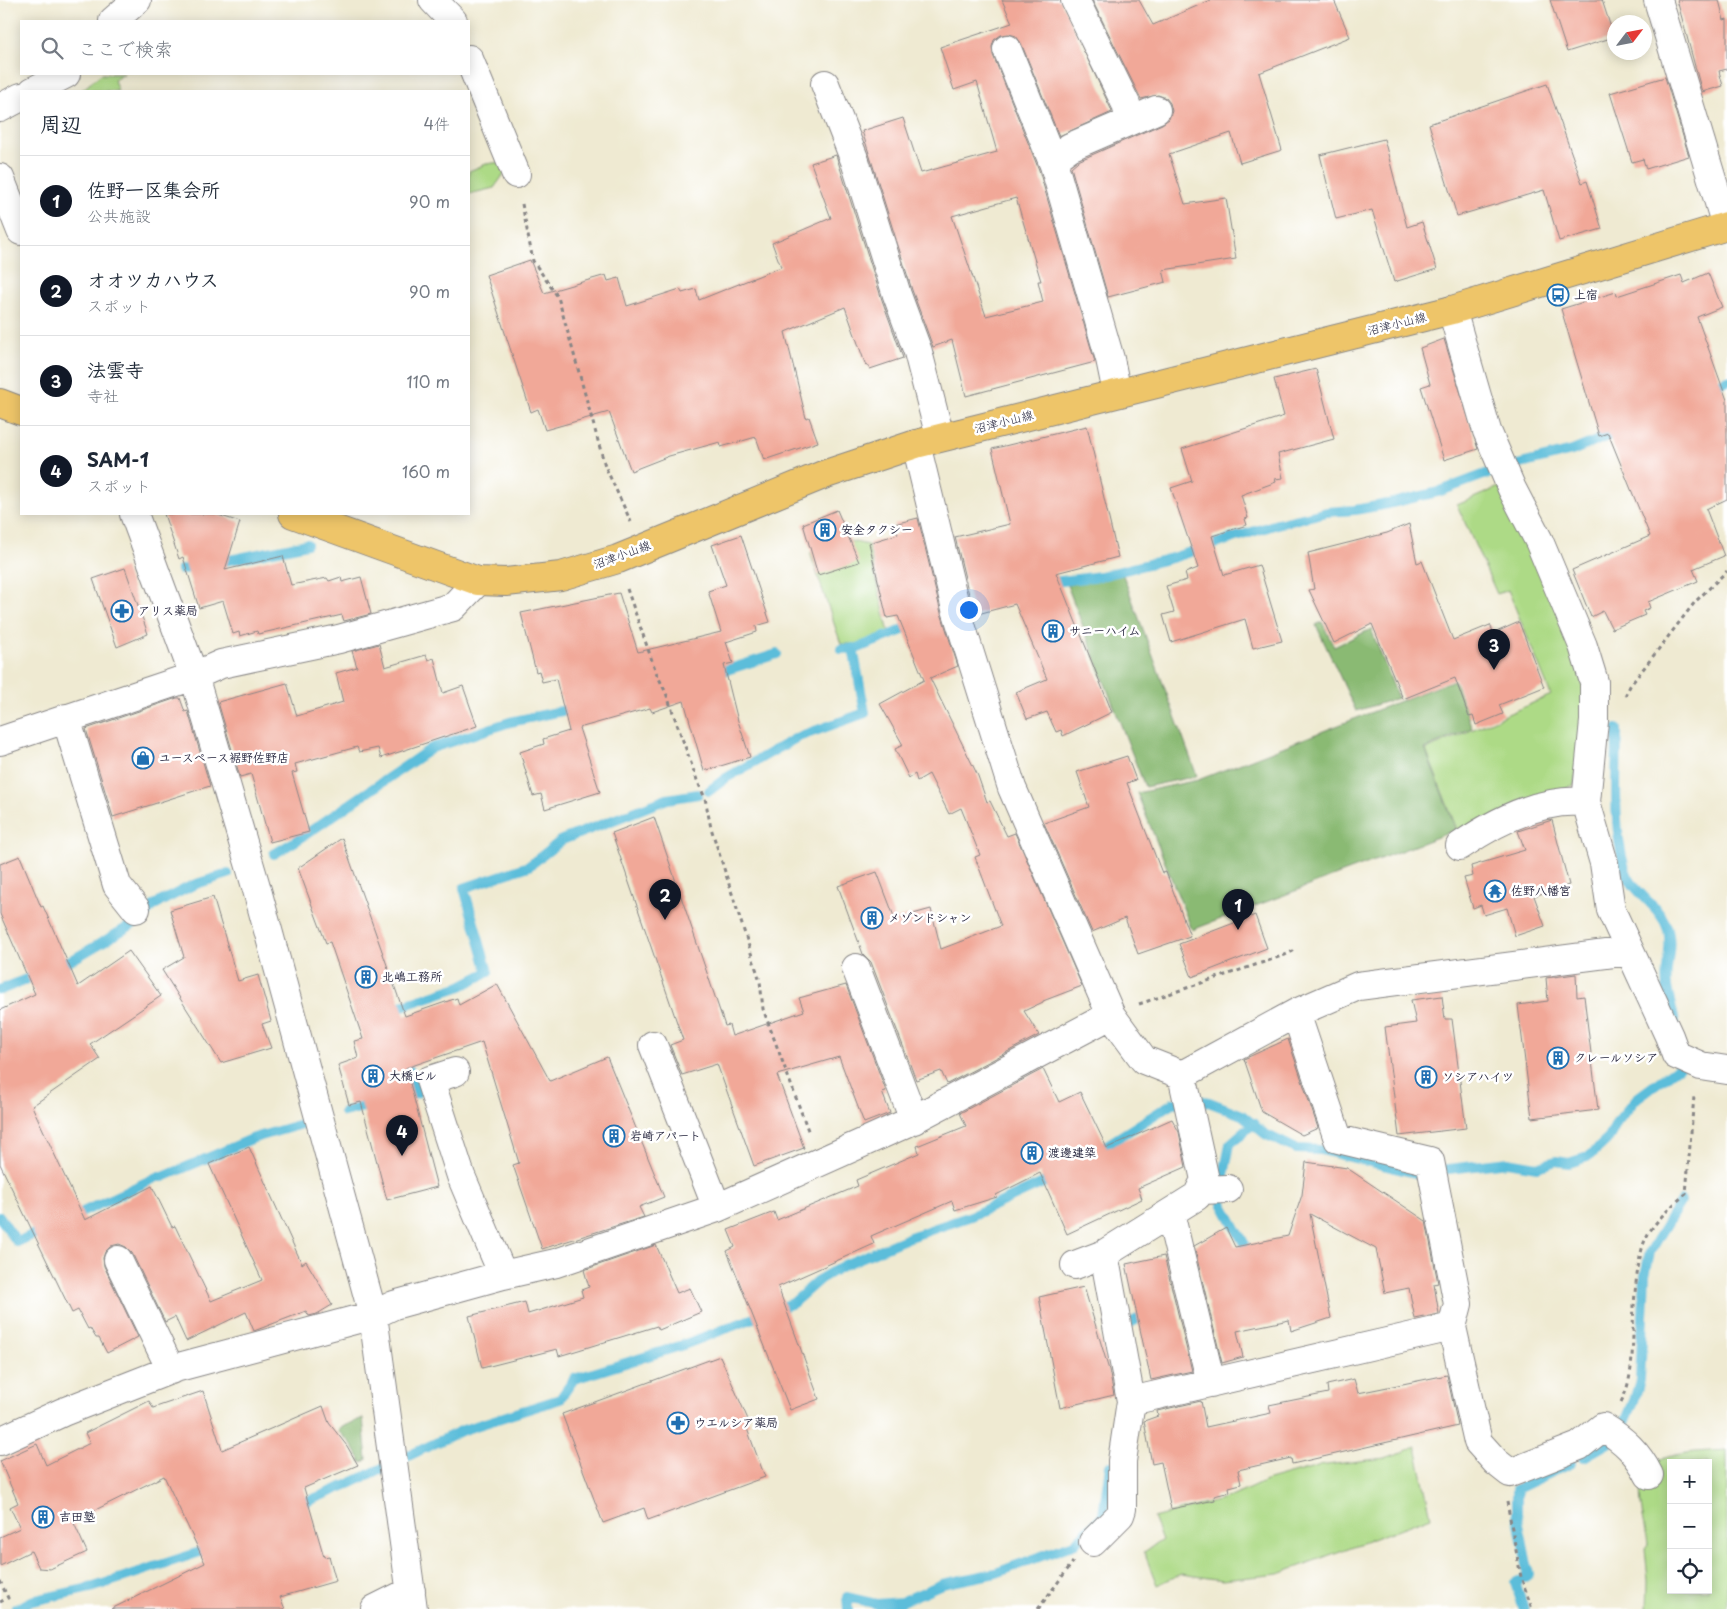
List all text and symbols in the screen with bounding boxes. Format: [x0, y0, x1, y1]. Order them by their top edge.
north arrow [1607, 15, 1652, 60]
search box [20, 20, 470, 75]
icon: search [38, 34, 66, 62]
text: ここで検索 [78, 34, 173, 62]
text: 周辺 [40, 107, 82, 139]
text: 4件 [423, 111, 450, 135]
text: 佐野一区集会所 [87, 175, 220, 203]
text: 1 [52, 189, 60, 213]
text: 90 m [409, 189, 450, 213]
text: 公共施設 [87, 203, 151, 227]
text: オオツカハウス [87, 265, 219, 293]
text: 2 [50, 279, 62, 303]
text: 90 m [409, 279, 450, 303]
bus stop icon: 上宿 [1546, 283, 1570, 307]
place label: 上宿 [1574, 285, 1598, 303]
text: スポット [87, 293, 151, 317]
street label: 沼津小山線 [1365, 307, 1428, 339]
text: 法雲寺 [87, 355, 144, 383]
text: 3 [51, 369, 61, 393]
text: 110 m [407, 369, 450, 393]
text: 寺社 [87, 383, 119, 407]
street label: 沼津小山線 [972, 405, 1035, 437]
text: SAM-1 [87, 445, 149, 473]
text: 4 [51, 459, 61, 483]
text: 160 m [402, 459, 450, 483]
text: スポット [87, 473, 151, 497]
building icon: 安全タクシー [813, 518, 837, 542]
place label: 安全タクシー [841, 520, 913, 538]
street label: 沼津小山線 [590, 535, 653, 573]
your location [956, 597, 982, 623]
pharmacy icon: アリス薬局 [110, 599, 134, 623]
place label: アリス薬局 [138, 601, 198, 619]
building icon: サニーハイム [1041, 619, 1065, 643]
place label: サニーハイム [1069, 621, 1141, 639]
pin: 3 [1478, 629, 1510, 670]
shop icon: ユースペース裾野佐野店 [131, 746, 155, 770]
place label: ユースペース裾野佐野店 [159, 748, 289, 766]
pin: 2 [649, 879, 681, 920]
temple icon: 佐野八幡宮 [1483, 879, 1507, 903]
place label: 佐野八幡宮 [1511, 881, 1571, 899]
pin: 1 [1222, 889, 1254, 930]
building icon: メゾンドシャン [860, 906, 884, 930]
place label: メゾンドシャン [888, 908, 972, 926]
building icon: 北嶋工務所 [354, 965, 378, 989]
place label: 北嶋工務所 [382, 967, 443, 985]
building icon: クレールソシア [1546, 1046, 1570, 1070]
place label: クレールソシア [1574, 1048, 1658, 1066]
building icon: 大橋ビル [361, 1064, 385, 1088]
building icon: ソシアハイツ [1414, 1065, 1438, 1089]
place label: 大橋ビル [389, 1066, 437, 1084]
place label: ソシアハイツ [1442, 1067, 1514, 1085]
pin: 4 [386, 1115, 418, 1156]
building icon: 岩崎アパート [602, 1124, 626, 1148]
place label: 岩崎アパート [630, 1126, 701, 1144]
building icon: 渡邊建築 [1020, 1141, 1044, 1165]
place label: 渡邊建築 [1048, 1143, 1096, 1161]
pharmacy icon: ウエルシア薬局 [666, 1411, 690, 1435]
place label: ウエルシア薬局 [694, 1413, 778, 1431]
map controls [1667, 1459, 1712, 1594]
button: + [1667, 1459, 1712, 1504]
button: − [1667, 1504, 1712, 1549]
building icon: 吉田塾 [31, 1505, 55, 1529]
place label: 吉田塾 [59, 1507, 95, 1525]
button: locate [1667, 1549, 1712, 1594]

